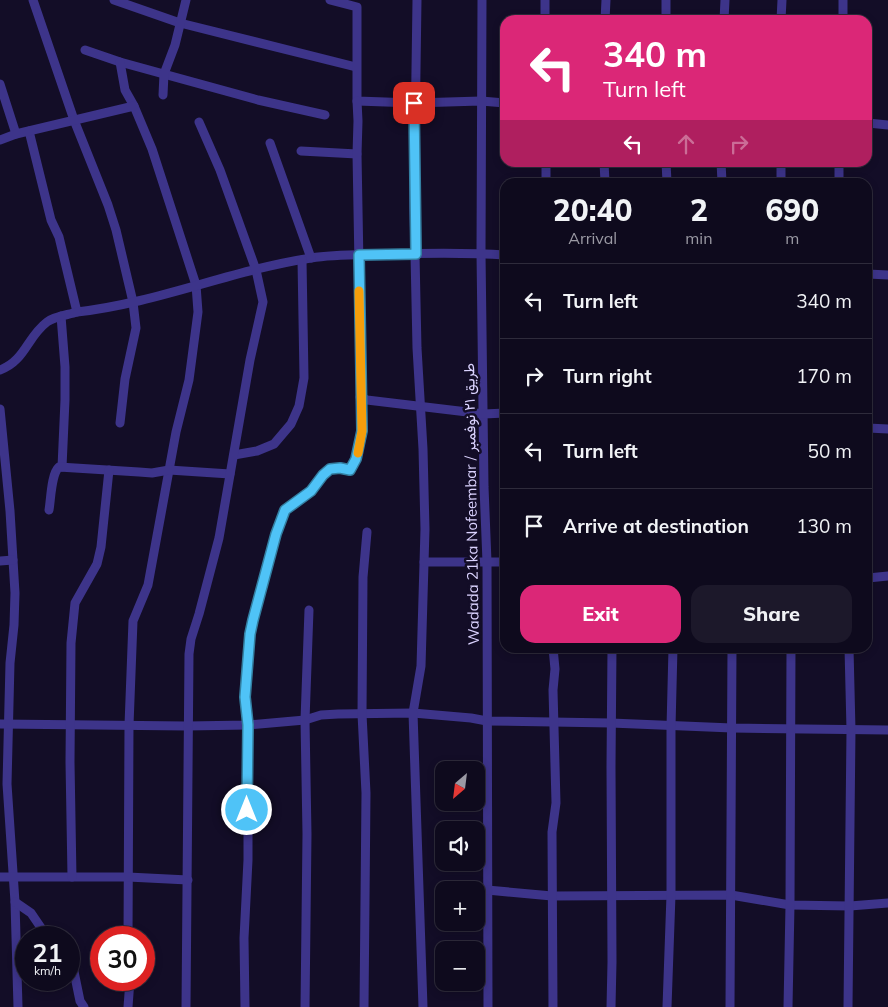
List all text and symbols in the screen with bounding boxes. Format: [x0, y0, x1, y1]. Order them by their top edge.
text: 340 m [603, 32, 707, 76]
icon: left [520, 35, 585, 100]
text: Turn left [603, 75, 686, 103]
pin [393, 82, 435, 124]
icon: arrive [400, 89, 428, 117]
icon: left [619, 130, 647, 158]
icon: ahead [672, 130, 700, 158]
icon: right [725, 130, 753, 158]
text: 20:40 [553, 191, 633, 229]
text: 2 [690, 191, 708, 229]
text: 690 [765, 191, 819, 229]
text: Arrival [568, 228, 617, 248]
text: min [685, 228, 713, 248]
text: m [785, 228, 799, 248]
icon: left [520, 287, 548, 315]
text: Turn left [563, 289, 638, 313]
text: 340 m [796, 289, 852, 313]
icon: right [520, 362, 548, 390]
street label: Wadada 21ka Nofeembar / طريق ٢١ نوفمبر [459, 363, 484, 645]
text: Turn right [563, 364, 652, 388]
text: 170 m [796, 364, 852, 388]
icon: left [520, 437, 548, 465]
text: Turn left [563, 439, 638, 463]
text: 50 m [808, 439, 852, 463]
icon: arrive [520, 512, 548, 540]
text: Arrive at destination [563, 514, 749, 538]
text: 130 m [796, 514, 852, 538]
button: Exit [520, 585, 681, 643]
button: Share [691, 585, 852, 643]
north arrow [435, 761, 485, 811]
map controls [435, 761, 485, 991]
position arrow [220, 783, 272, 835]
button: sound [435, 821, 485, 871]
button: + [435, 881, 485, 931]
speed limit sign: 30 [90, 926, 155, 991]
text: 21 [32, 937, 63, 968]
button: − [435, 941, 485, 991]
text: km/h [34, 963, 61, 978]

